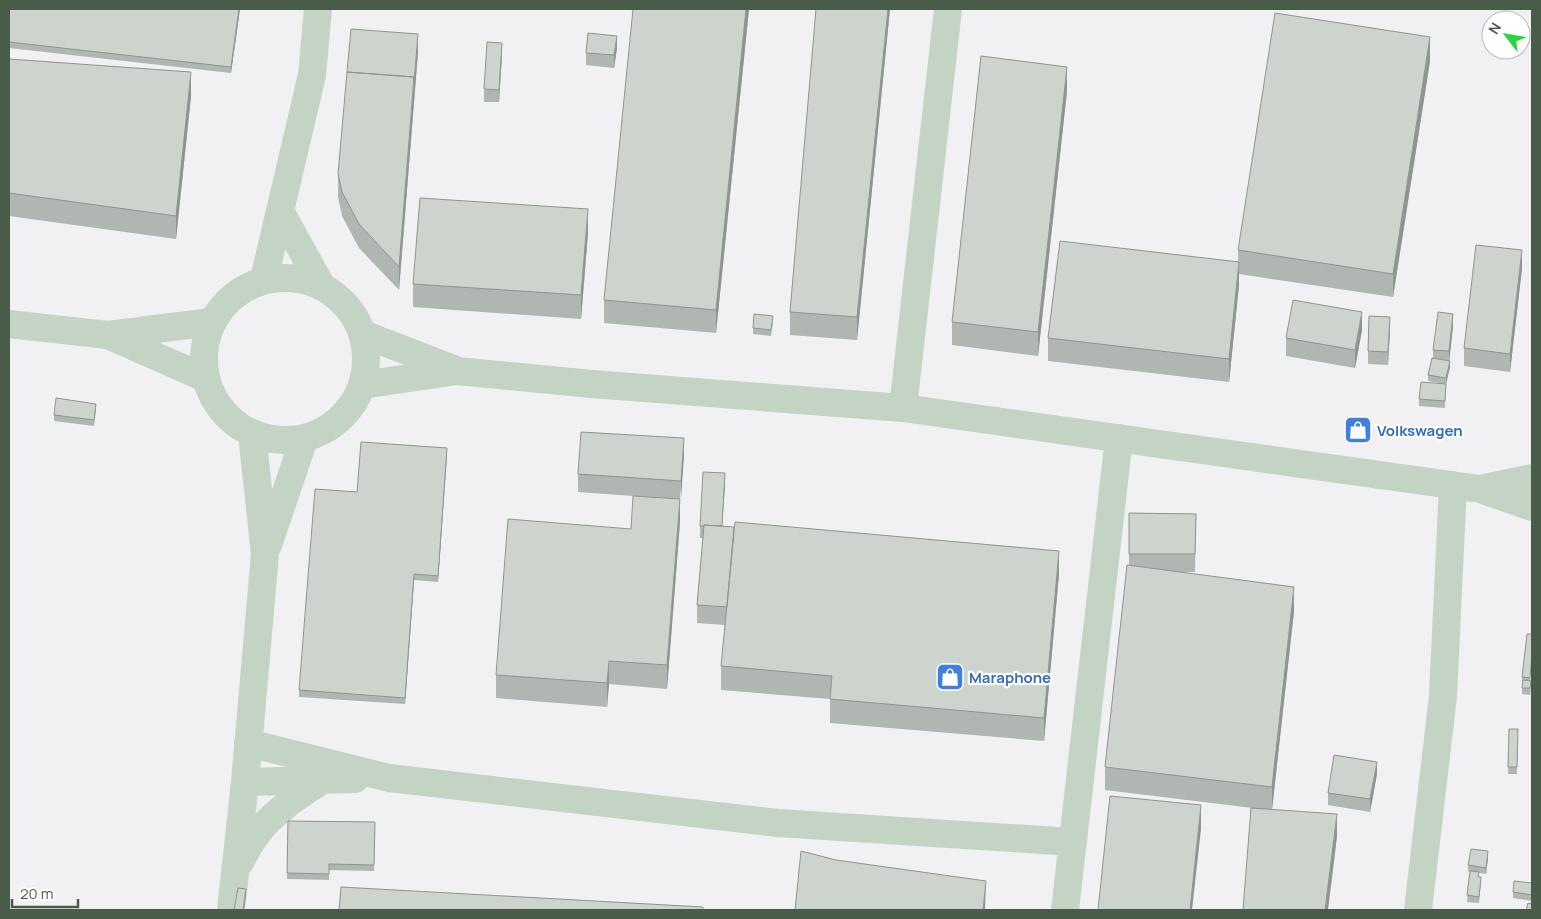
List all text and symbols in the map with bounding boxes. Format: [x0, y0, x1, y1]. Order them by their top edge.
north arrow [1481, 10, 1531, 60]
text: N [1484, 19, 1505, 37]
shop icon: Volkswagen [1343, 415, 1373, 445]
place label: Volkswagen [1377, 420, 1463, 441]
shop icon: Maraphone [935, 662, 965, 692]
place label: Maraphone [969, 667, 1051, 688]
scale bar [12, 876, 79, 908]
text: 20 m [20, 883, 53, 904]

